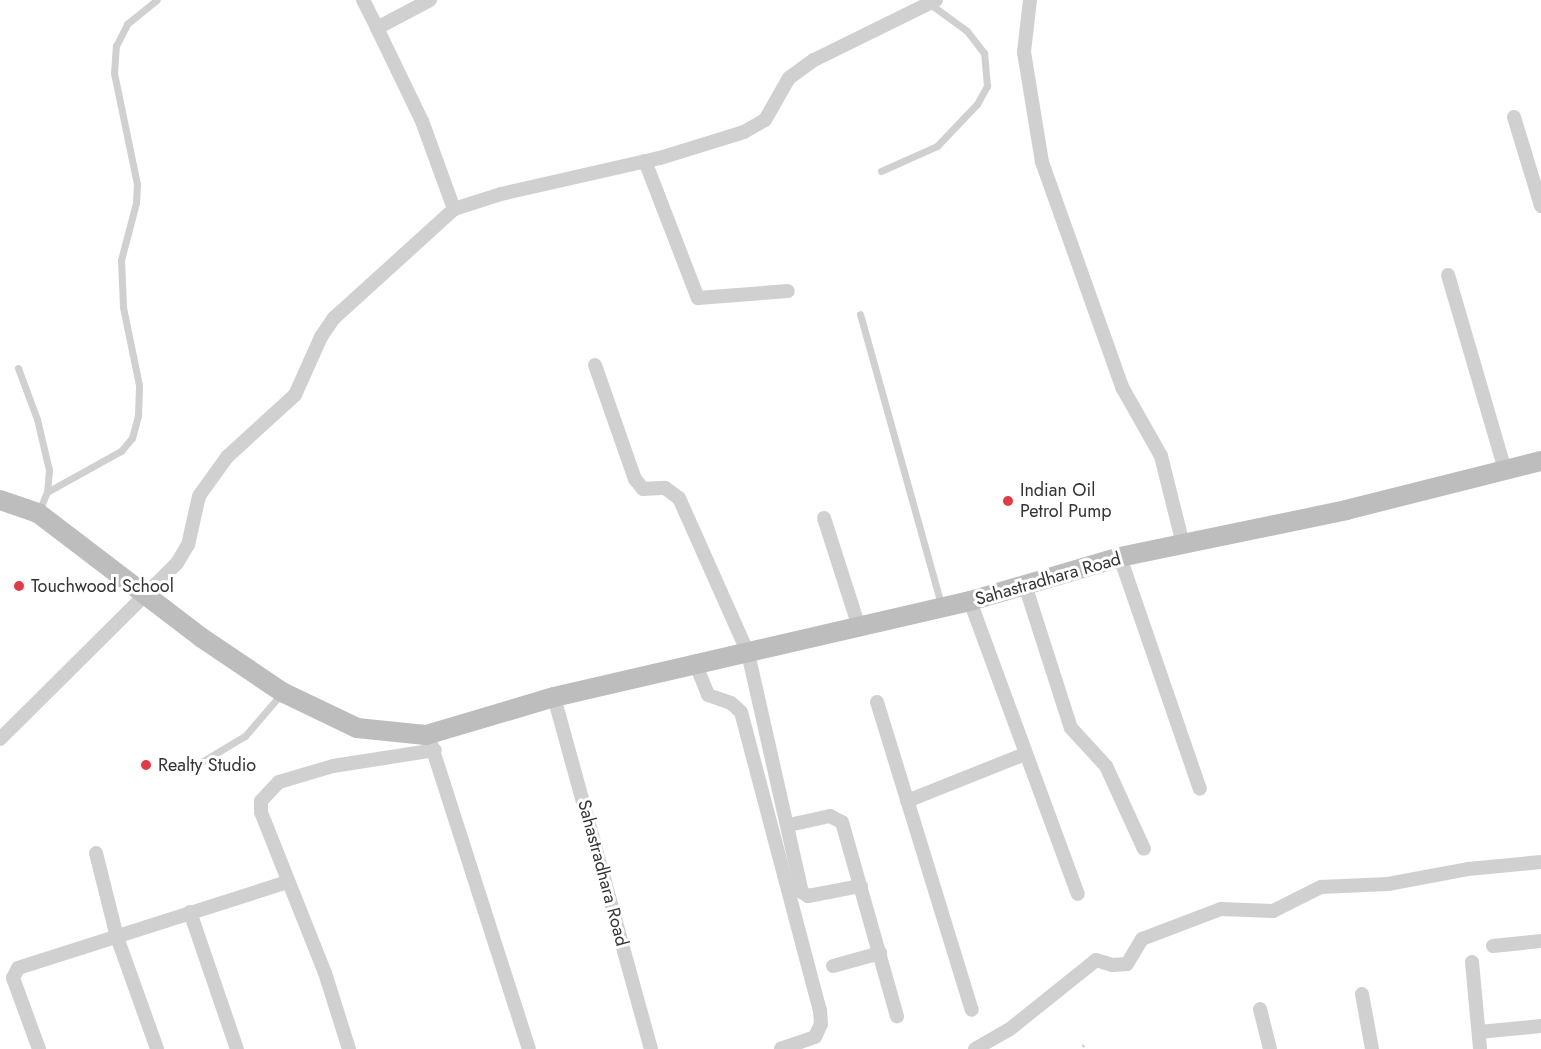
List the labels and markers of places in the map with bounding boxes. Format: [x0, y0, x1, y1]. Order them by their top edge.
place label: Indian Oil Petrol Pump [1020, 480, 1111, 522]
marker: Indian Oil Petrol Pump [1001, 494, 1015, 508]
place label: Touchwood School [31, 575, 174, 597]
marker: Touchwood School [12, 579, 26, 593]
place label: Realty Studio [158, 754, 256, 776]
marker: Realty Studio [139, 758, 153, 772]

